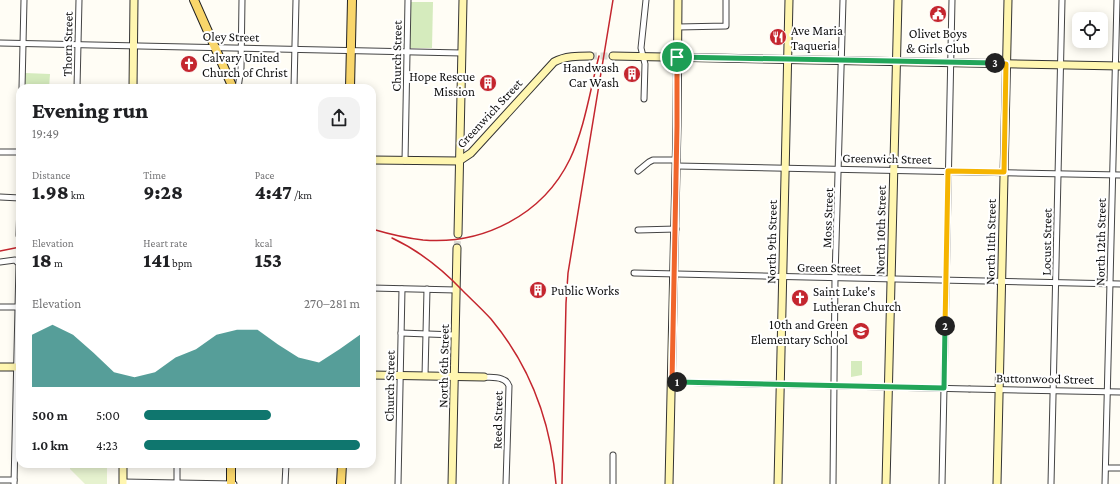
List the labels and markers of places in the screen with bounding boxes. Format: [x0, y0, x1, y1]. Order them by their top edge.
public building icon: Olivet Boys & Girls Club [928, 4, 948, 24]
place label: Ave Maria Taqueria [791, 23, 843, 53]
place label: Olivet Boys & Girls Club [906, 26, 970, 56]
restaurant icon: Ave Maria Taqueria [768, 27, 788, 47]
pin [660, 40, 694, 74]
place label: Calvary United Church of Christ [202, 50, 288, 80]
pin: 3 [985, 53, 1005, 73]
church icon: Calvary United Church of Christ [179, 54, 199, 74]
place label: Handwash Car Wash [563, 60, 619, 90]
building icon: Handwash Car Wash [622, 64, 642, 84]
place label: Hope Rescue Mission [409, 69, 475, 99]
building icon: Hope Rescue Mission [478, 73, 498, 93]
building icon: Public Works [528, 280, 548, 300]
place label: Public Works [551, 283, 619, 298]
place label: Saint Luke's Lutheran Church [813, 284, 901, 314]
church icon: Saint Luke's Lutheran Church [790, 288, 810, 308]
pin: 2 [935, 316, 955, 336]
place label: 10th and Green Elementary School [751, 317, 849, 347]
school or university icon: 10th and Green Elementary School [851, 321, 871, 341]
pin: 1 [667, 372, 687, 392]

